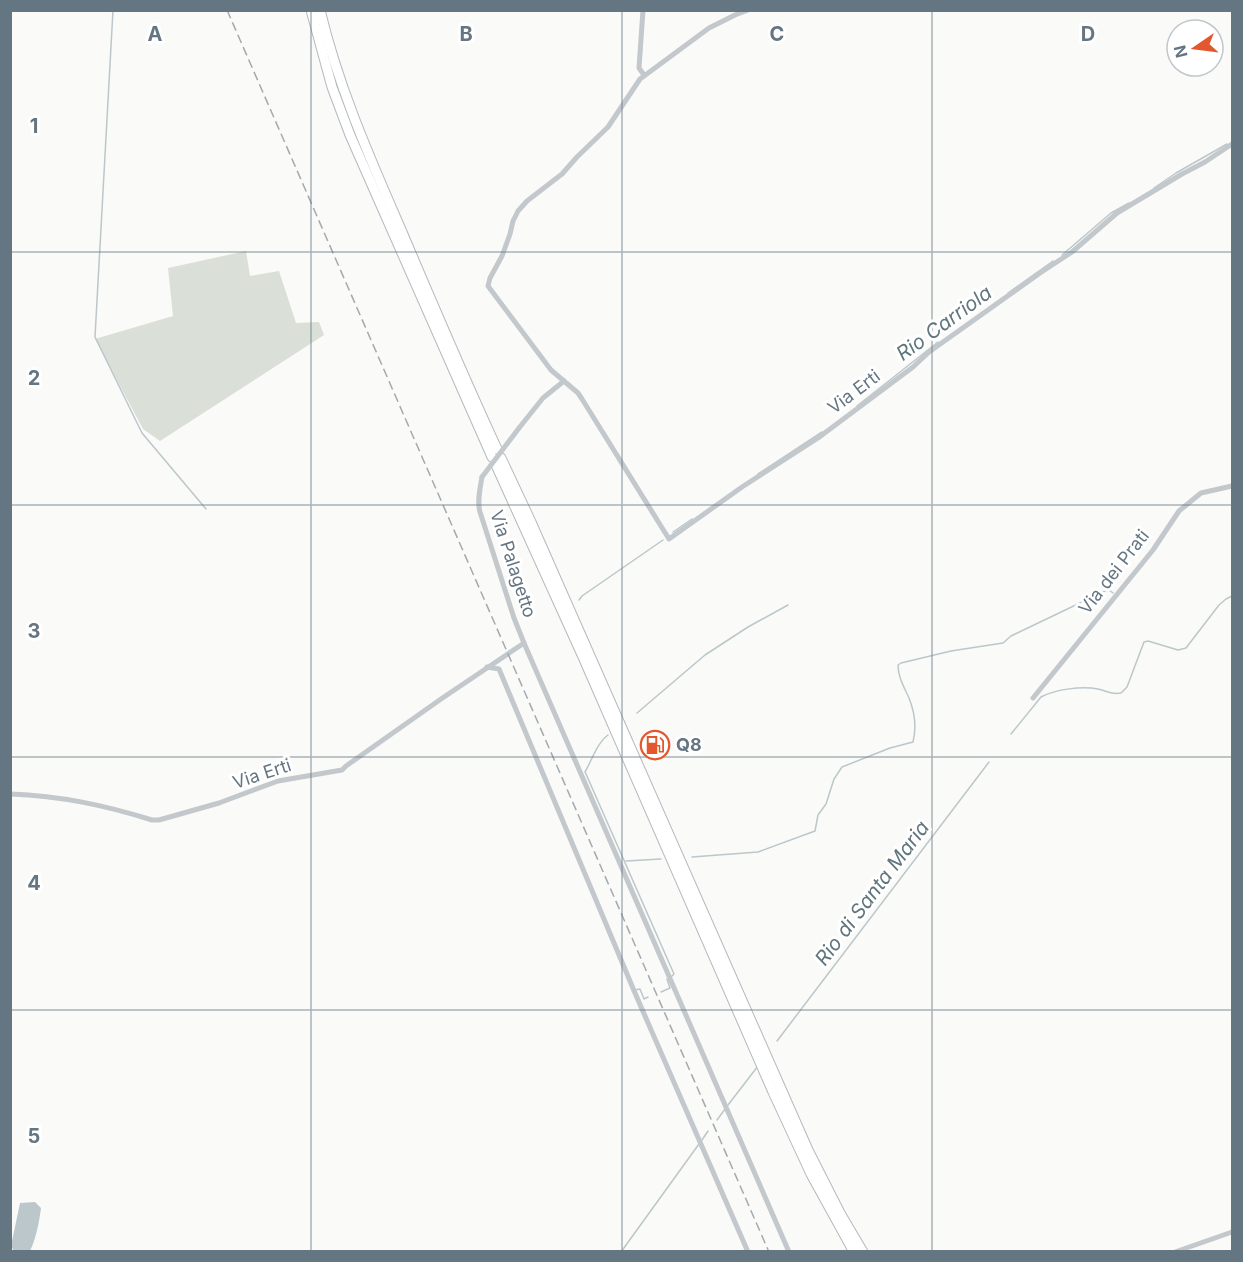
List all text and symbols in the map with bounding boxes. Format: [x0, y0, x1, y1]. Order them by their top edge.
north arrow [1165, 18, 1225, 78]
text: A [148, 22, 163, 46]
text: B [459, 22, 473, 46]
text: C [770, 22, 784, 46]
text: D [1081, 22, 1095, 46]
text: N [1169, 43, 1192, 60]
text: 1 [30, 114, 38, 138]
water label: Rio Carriola [892, 280, 996, 366]
street label: Via Erti [823, 365, 884, 418]
text: 2 [28, 366, 40, 390]
street label: Via Palagetto [486, 508, 541, 620]
street label: Via dei Prati [1074, 525, 1153, 618]
text: 3 [28, 619, 40, 643]
fuel station icon: Q8 [639, 729, 671, 761]
place label: Q8 [676, 734, 702, 755]
street label: Via Erti [230, 754, 294, 793]
water label: Rio di Santa Maria [810, 816, 934, 970]
text: 4 [27, 871, 41, 895]
text: 5 [28, 1124, 40, 1148]

